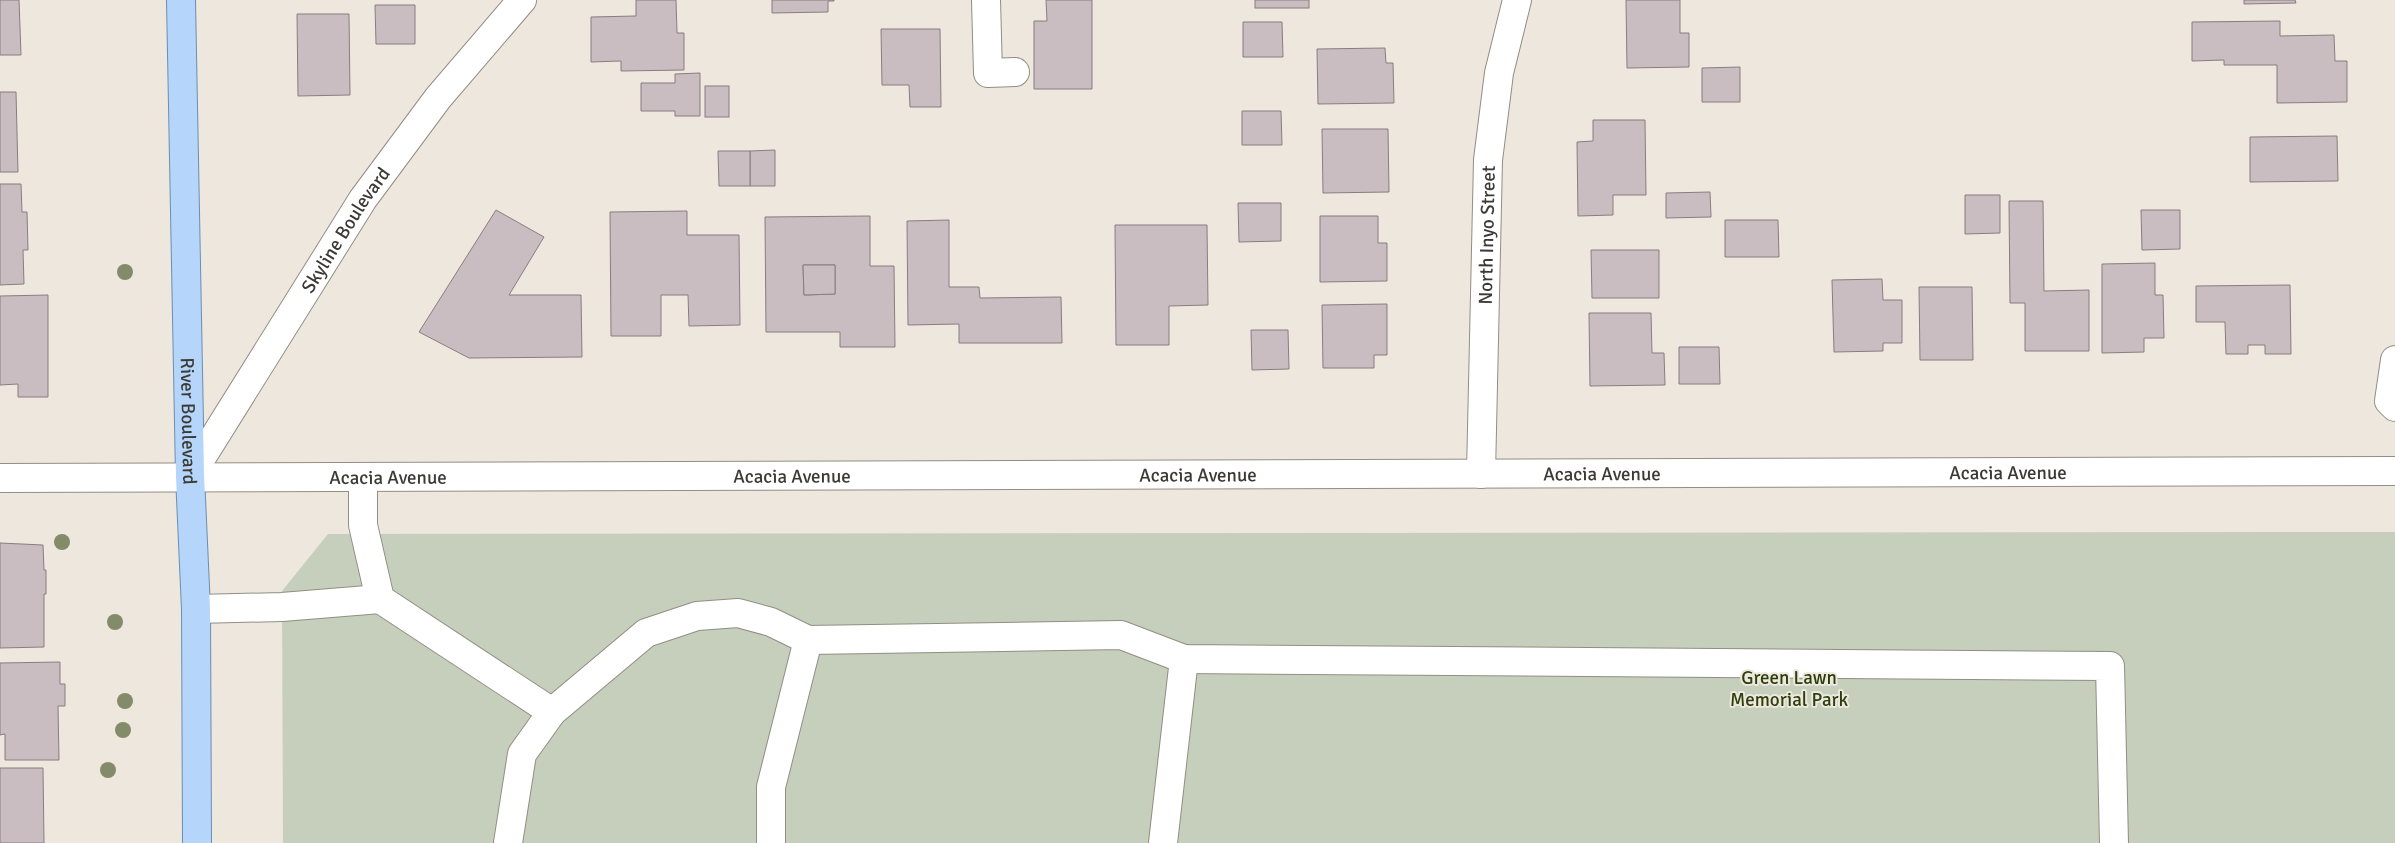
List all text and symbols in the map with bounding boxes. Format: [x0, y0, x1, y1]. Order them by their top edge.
street label: Skyline Boulevard [296, 163, 396, 298]
street label: North Inyo Street [1474, 165, 1501, 305]
street label: River Boulevard [175, 357, 201, 485]
street label: Acacia Avenue [1949, 461, 2067, 485]
street label: Acacia Avenue [1543, 462, 1661, 486]
street label: Acacia Avenue [1139, 463, 1257, 488]
street label: Acacia Avenue [733, 465, 851, 489]
street label: Acacia Avenue [329, 466, 447, 490]
park label: Green Lawn Memorial Park [1730, 666, 1849, 712]

